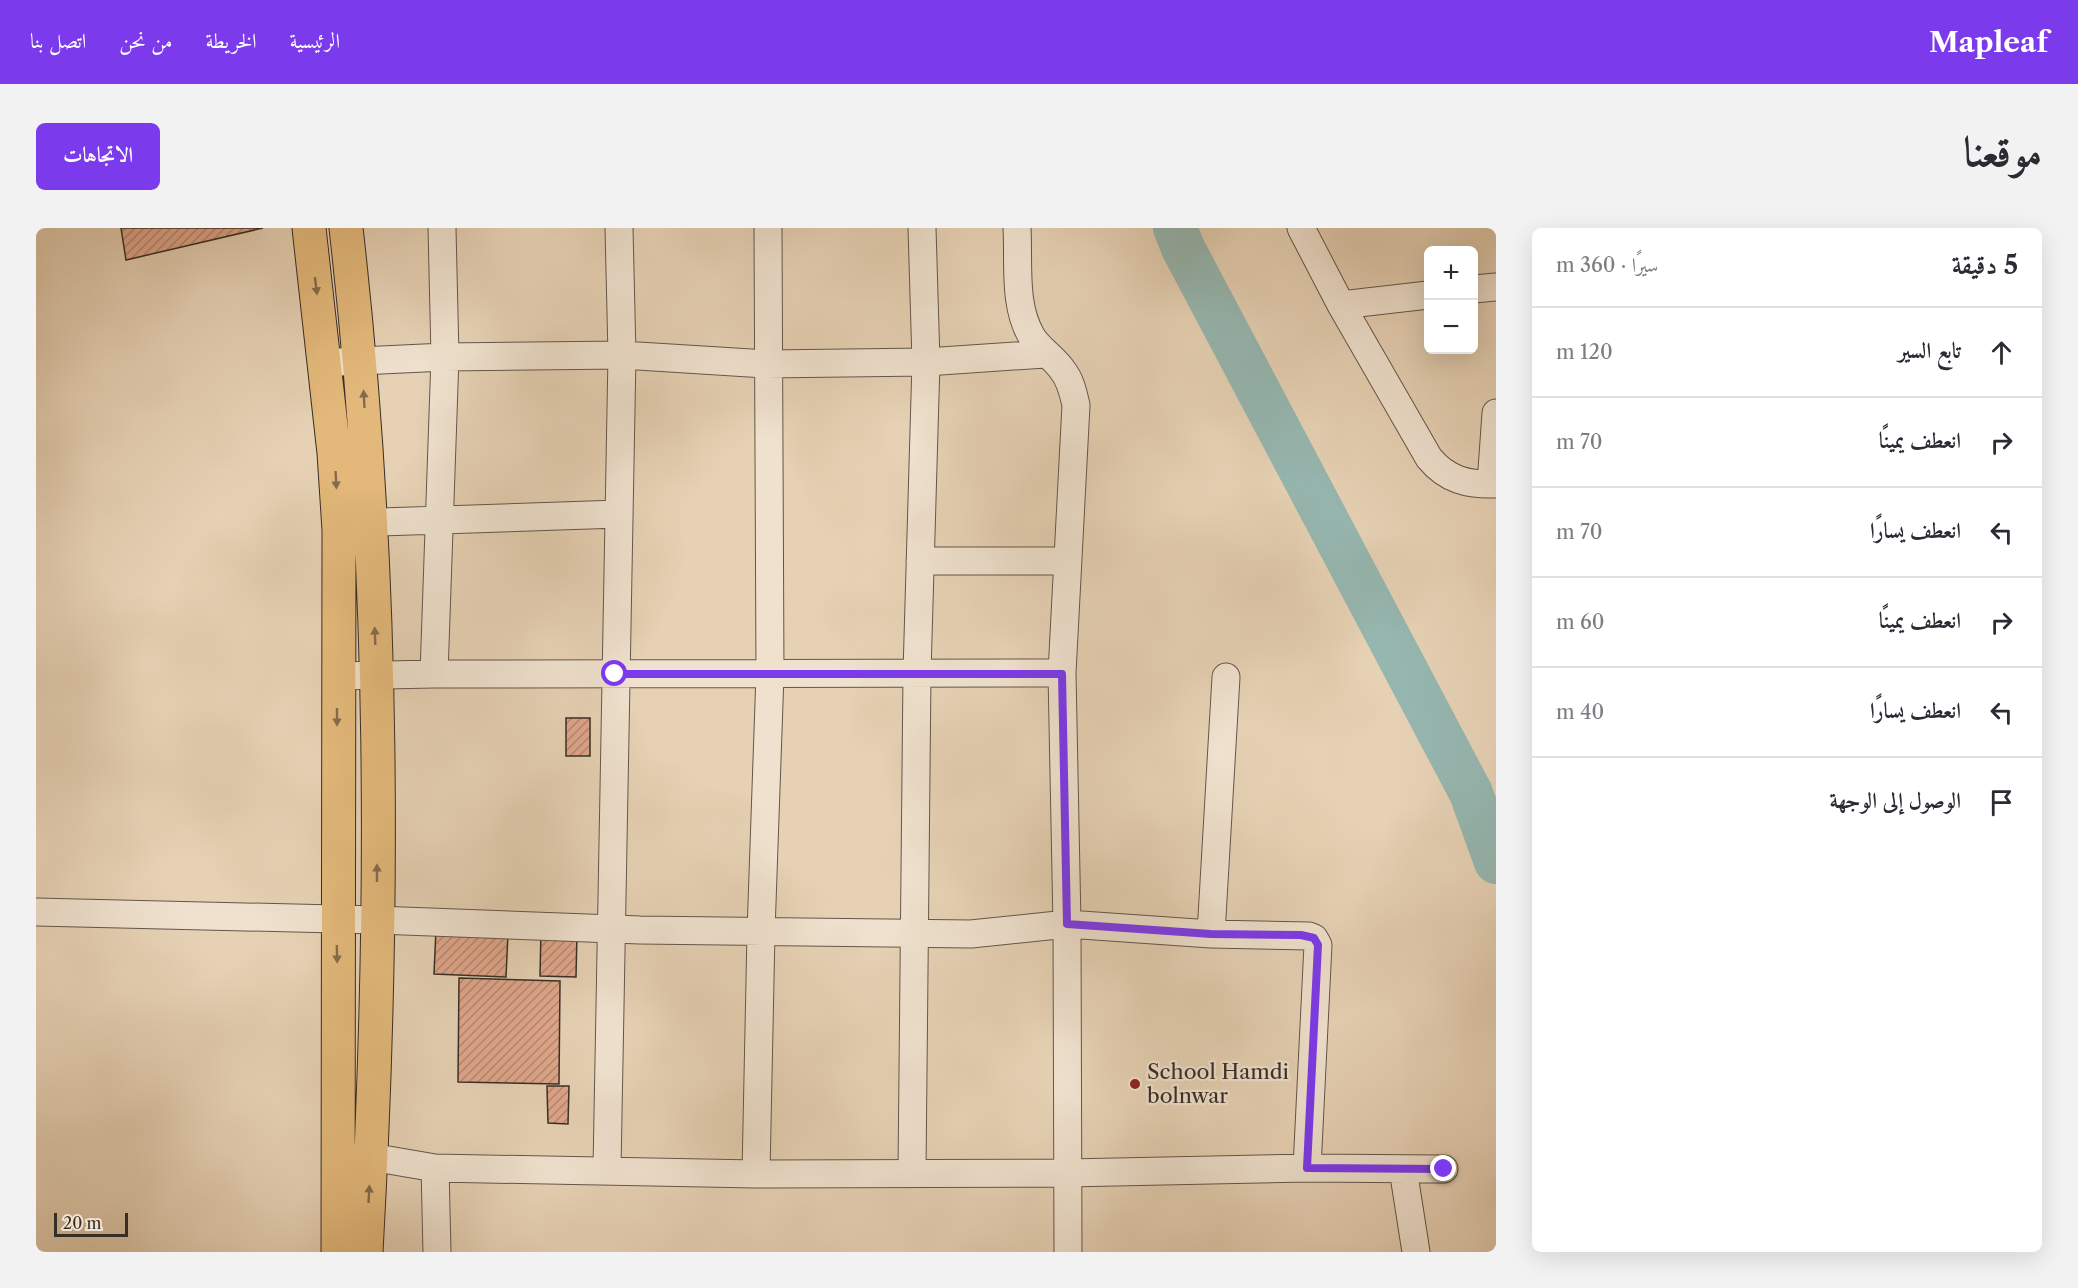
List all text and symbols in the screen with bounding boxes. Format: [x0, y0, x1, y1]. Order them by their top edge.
text: Mapleaf [1929, 25, 2048, 59]
text: اتصل بنا [30, 28, 86, 53]
text: من نحن [119, 28, 172, 53]
text: الخريطة [205, 28, 257, 53]
text: الرئيسية [290, 28, 340, 53]
button: الاتجاهات [36, 123, 160, 190]
text: موقعنا [1964, 125, 2042, 177]
map controls [1424, 246, 1478, 354]
button: + [1424, 246, 1478, 300]
text: 5 دقيقة [1952, 249, 2018, 281]
text: سيرًا · 360 m [1556, 253, 1658, 277]
one-way arrow [311, 277, 321, 296]
button: − [1424, 300, 1478, 354]
icon: ahead [1985, 336, 2018, 369]
text: تابع السير [1898, 337, 1961, 364]
text: 120 m [1556, 340, 1613, 364]
one-way arrow [359, 390, 368, 409]
icon: right [1985, 426, 2018, 459]
text: انعطف يمينًا [1879, 427, 1961, 454]
text: 70 m [1556, 430, 1603, 454]
one-way arrow [331, 471, 340, 490]
icon: left [1985, 516, 2018, 549]
text: انعطف يسارًا [1870, 517, 1961, 544]
text: 70 m [1556, 520, 1603, 544]
icon: right [1985, 606, 2018, 639]
text: انعطف يمينًا [1879, 607, 1961, 634]
text: 60 m [1556, 610, 1604, 634]
one-way arrow [370, 626, 379, 645]
route start [601, 660, 627, 686]
icon: left [1985, 696, 2018, 729]
text: انعطف يسارًا [1870, 697, 1961, 724]
text: 40 m [1556, 700, 1604, 724]
one-way arrow [332, 707, 342, 726]
icon: arrive [1985, 786, 2018, 819]
text: الوصول إلى الوجهة [1829, 787, 1961, 814]
one-way arrow [372, 863, 382, 882]
one-way arrow [332, 944, 342, 963]
place label: School Hamdi bolnwar [1147, 1059, 1289, 1108]
marker: School Hamdi bolnwar [1128, 1077, 1142, 1091]
route end [1430, 1155, 1456, 1181]
one-way arrow [365, 1184, 374, 1203]
scale bar [54, 1210, 128, 1238]
text: 20 m [63, 1213, 102, 1233]

